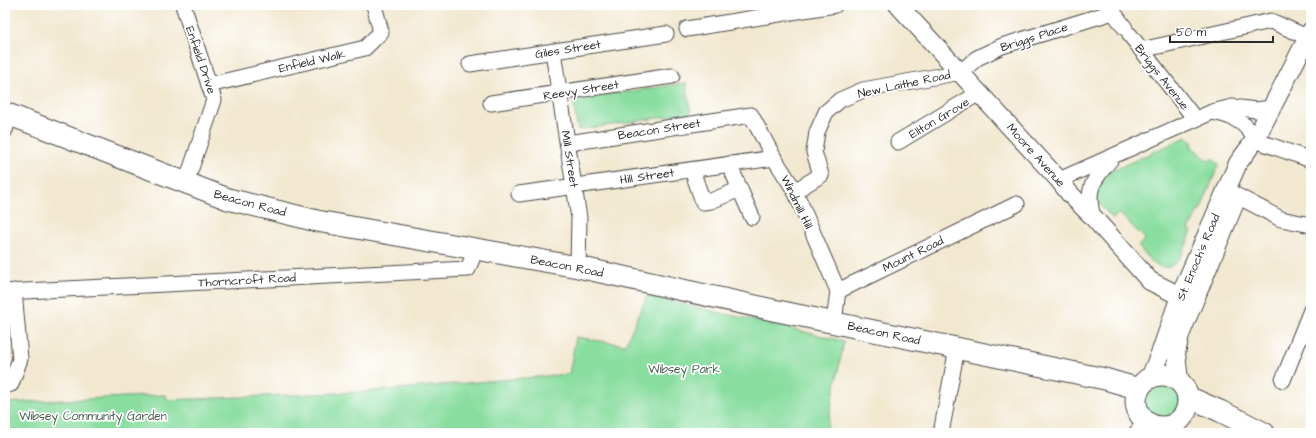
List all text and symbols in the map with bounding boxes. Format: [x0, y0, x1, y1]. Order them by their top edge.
street label: Briggs Place [998, 18, 1071, 57]
scale bar [1170, 18, 1273, 44]
street label: Enfield Drive [181, 24, 220, 97]
text: 50 m [1176, 24, 1207, 41]
street label: Giles Street [534, 36, 602, 63]
street label: Briggs Avenue [1130, 41, 1193, 115]
street label: Enfield Walk [277, 45, 348, 77]
street label: New Laithe Road [856, 66, 952, 103]
street label: Reevy Street [542, 76, 620, 106]
street label: Ellton Grove [906, 93, 973, 143]
street label: Beacon Street [617, 115, 702, 144]
street label: Moore Avenue [1002, 120, 1069, 191]
street label: Mill Street [557, 129, 582, 189]
street label: Hill Street [619, 164, 675, 189]
street label: Windmill Hill [776, 172, 817, 232]
street label: Beacon Road [212, 186, 288, 221]
street label: St. Enoch's Road [1173, 211, 1224, 303]
street label: Mount Road [880, 232, 947, 277]
street label: Beacon Road [529, 251, 605, 282]
street label: Thorncroft Road [198, 269, 296, 292]
street label: Beacon Road [846, 317, 922, 349]
park label: Wibsey Park [648, 361, 720, 379]
park label: Wibsey Community Garden [19, 408, 167, 426]

